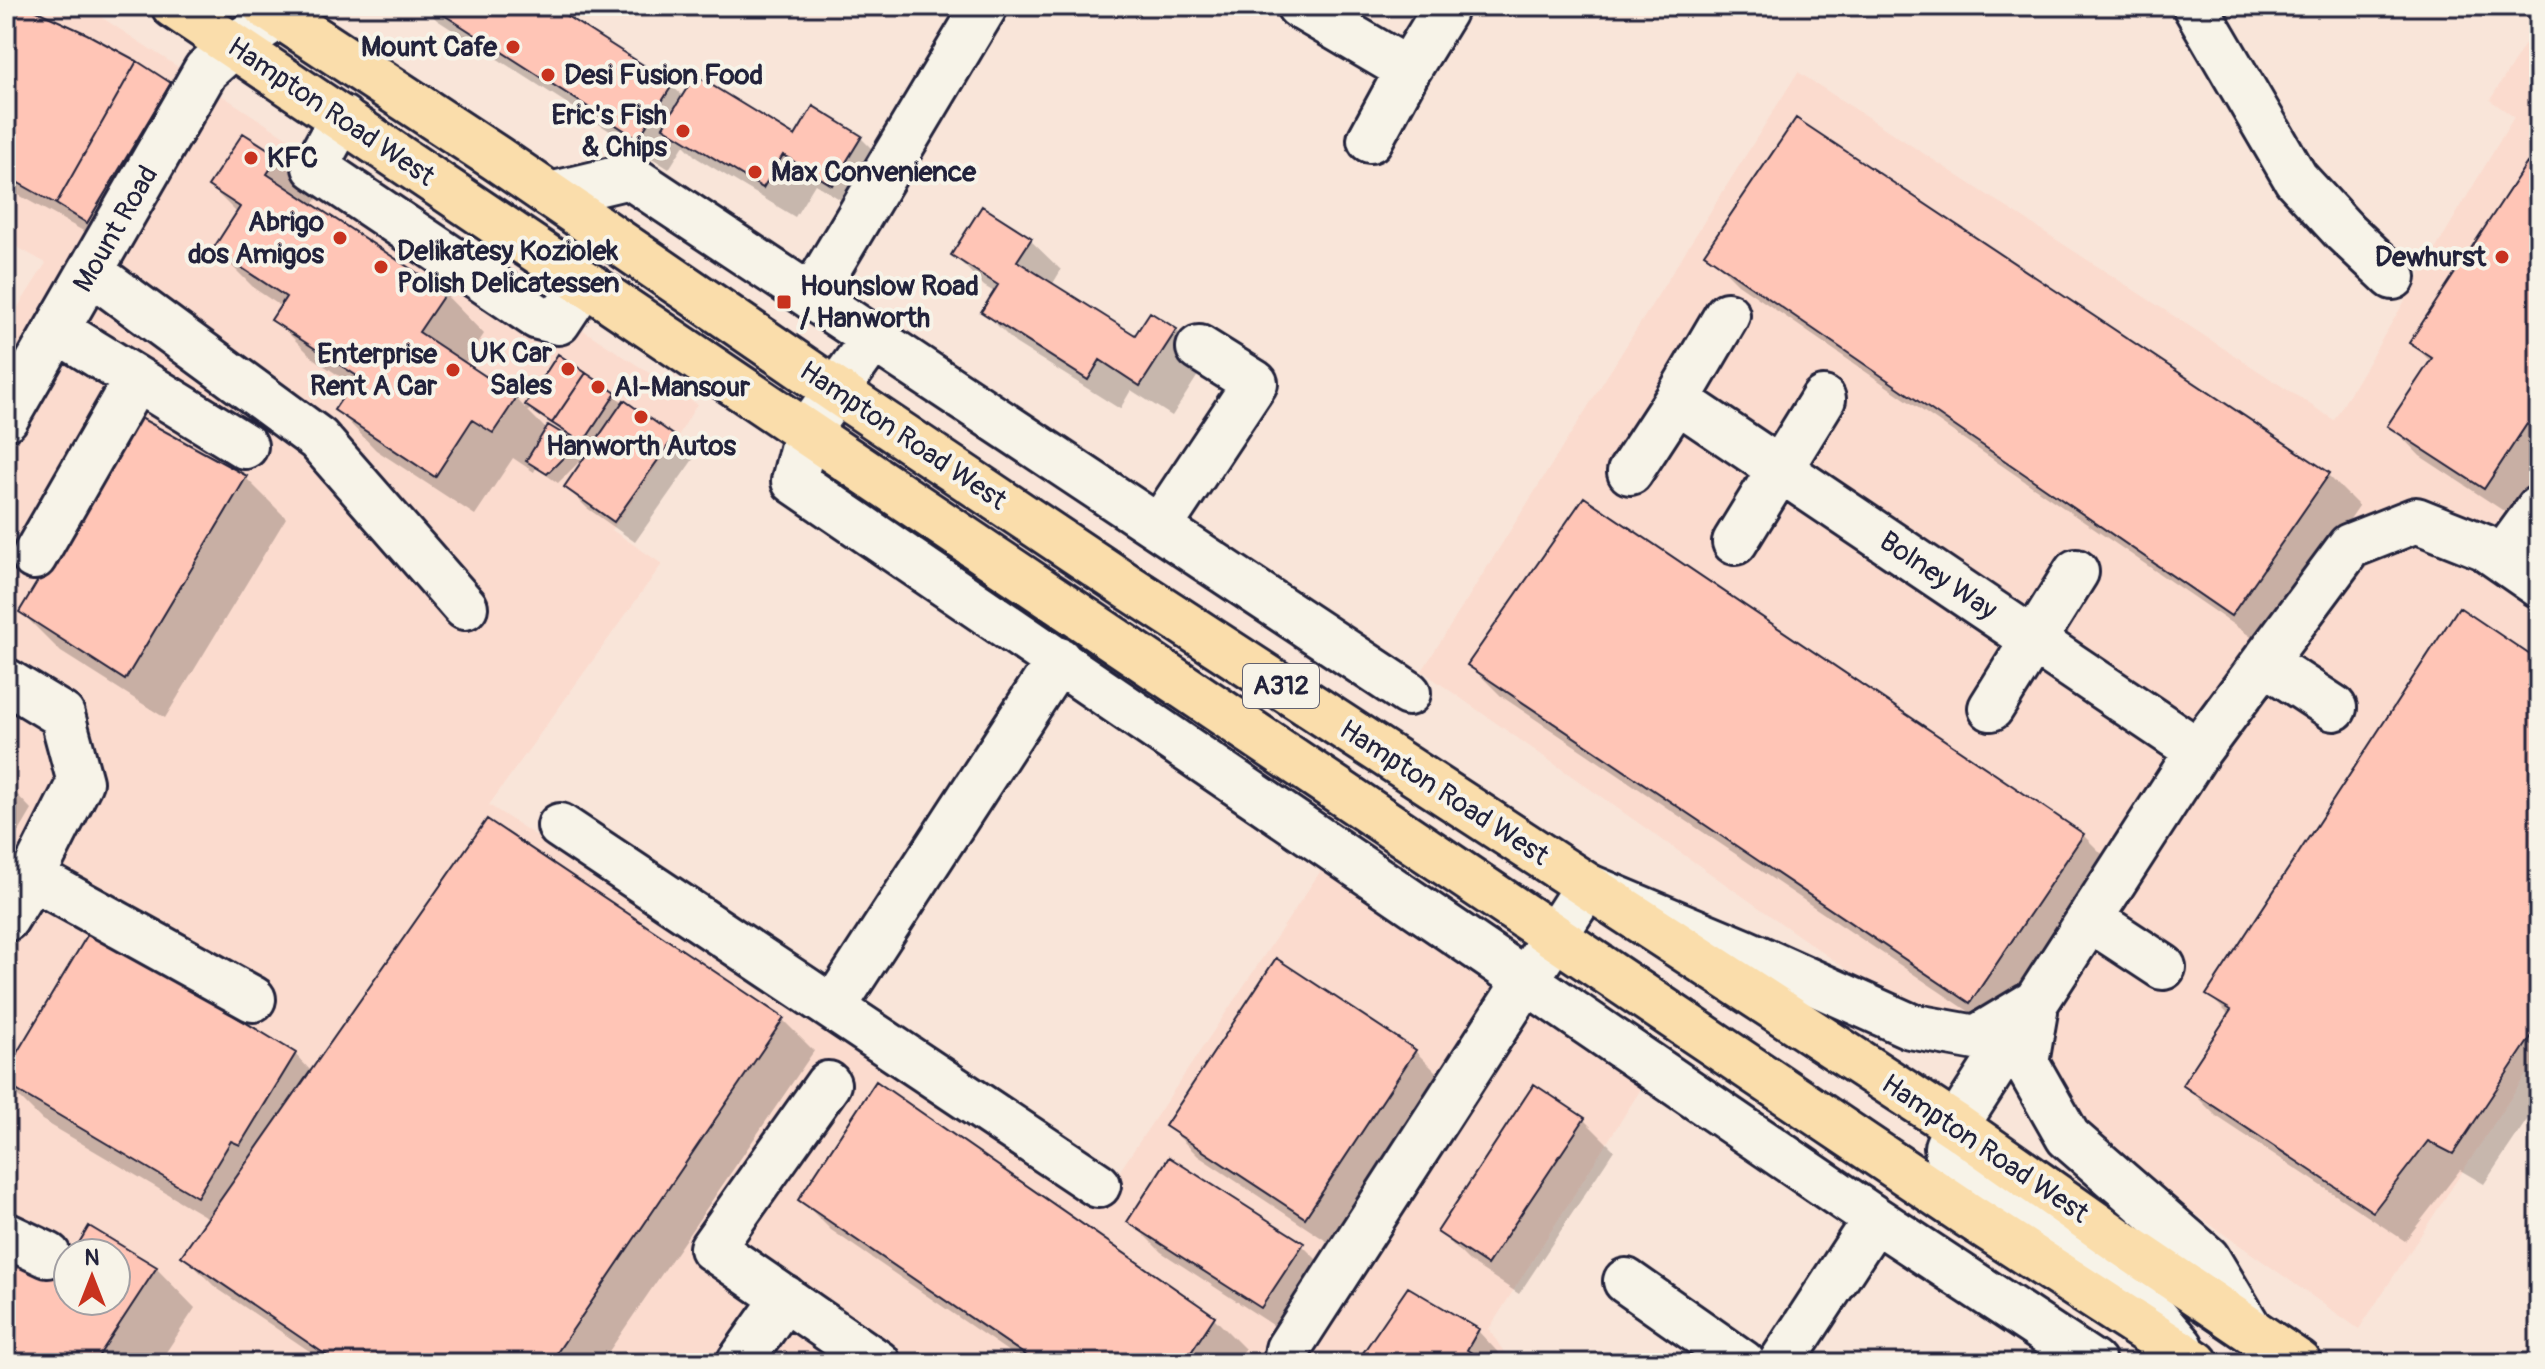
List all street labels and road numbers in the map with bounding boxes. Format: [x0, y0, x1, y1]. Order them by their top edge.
street label: Hampton Road West [221, 30, 442, 195]
street label: Mount Road [66, 160, 166, 298]
street label: Hampton Road West [793, 354, 1014, 519]
street label: Bolney Way [1873, 524, 2003, 628]
road number: A312 [1243, 664, 1319, 708]
street label: Hampton Road West [1333, 712, 1556, 874]
street label: Hampton Road West [1875, 1067, 2096, 1232]

